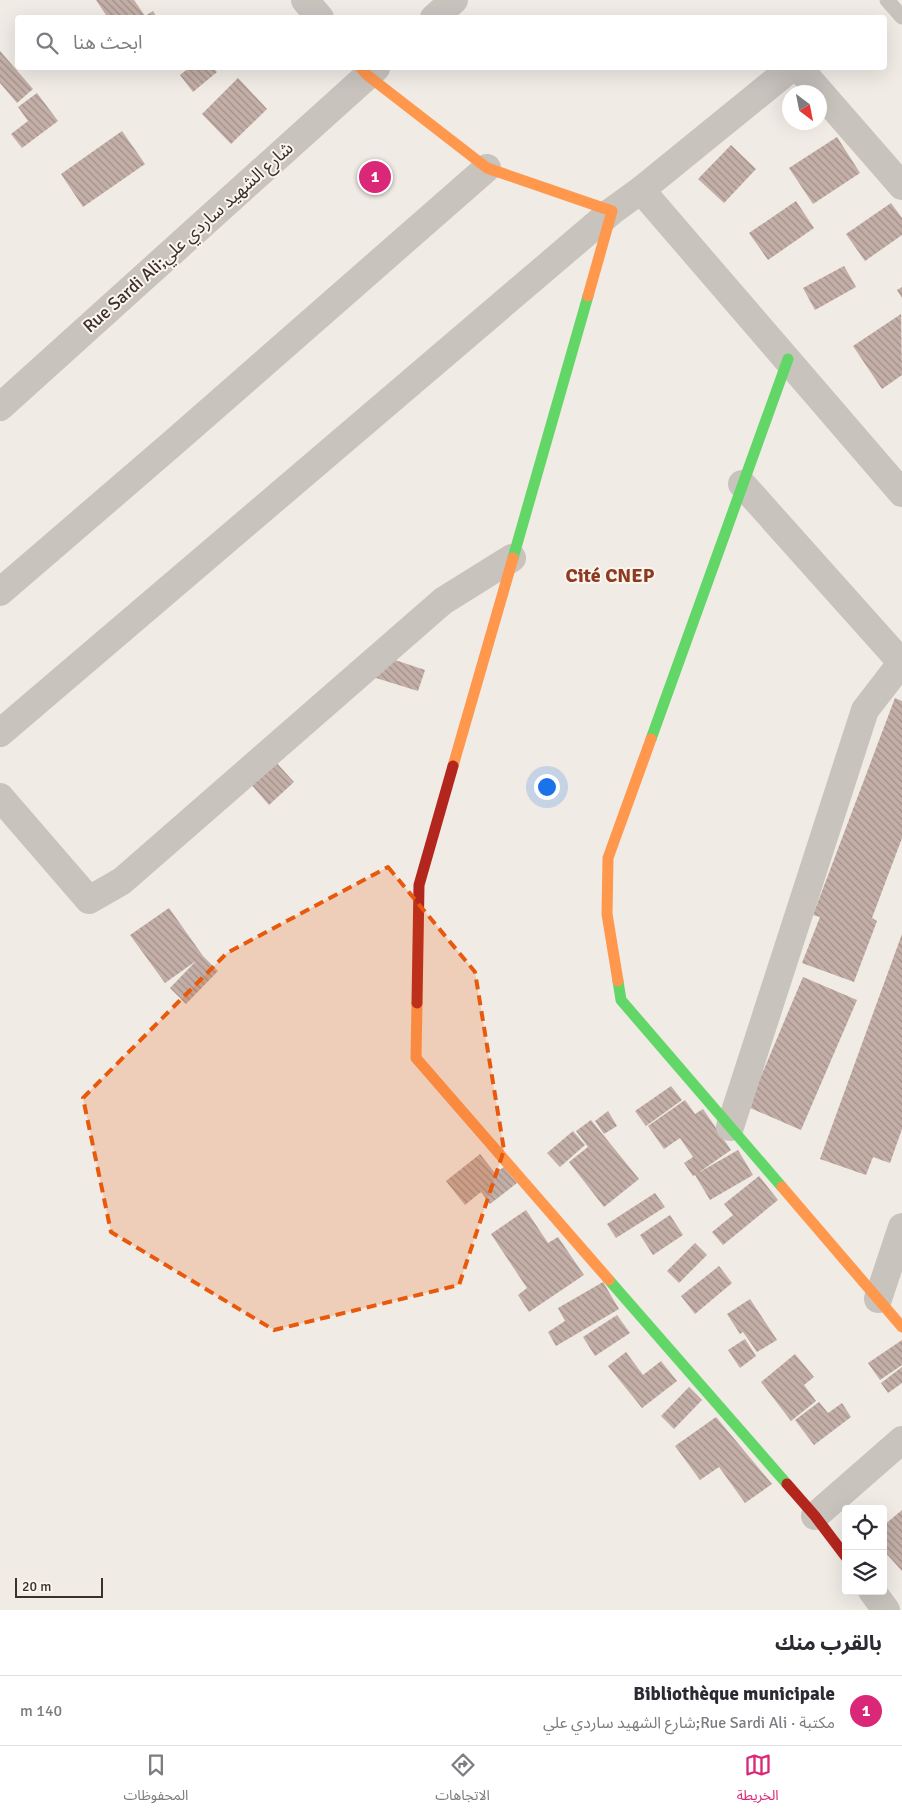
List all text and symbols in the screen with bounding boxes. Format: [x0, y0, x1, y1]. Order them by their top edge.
search box [15, 15, 887, 70]
icon: search [33, 29, 61, 57]
text: ابحث هنا [73, 31, 143, 55]
north arrow [782, 85, 827, 130]
street label: Rue Sardi Ali;شارع الشهيد ساردي علي [78, 137, 300, 339]
pin: 1 [359, 158, 391, 196]
district label: Cité CNEP [565, 563, 655, 588]
your location [534, 774, 560, 800]
map controls [842, 1505, 887, 1595]
button: locate [842, 1505, 887, 1550]
button: layers [842, 1550, 887, 1595]
scale bar [15, 1575, 102, 1598]
text: 20 m [22, 1578, 51, 1595]
text: بالقرب منك [775, 1630, 882, 1656]
text: Bibliothèque municipale [633, 1682, 835, 1706]
text: 140 m [20, 1701, 62, 1721]
text: 1 [862, 1701, 870, 1721]
text: مكتبة · Rue Sardi Ali;شارع الشهيد ساردي علي [543, 1713, 835, 1733]
tab: المحفوظات [123, 1751, 188, 1810]
tab: الاتجاهات [435, 1751, 490, 1810]
tab: الخريطة [737, 1751, 779, 1810]

